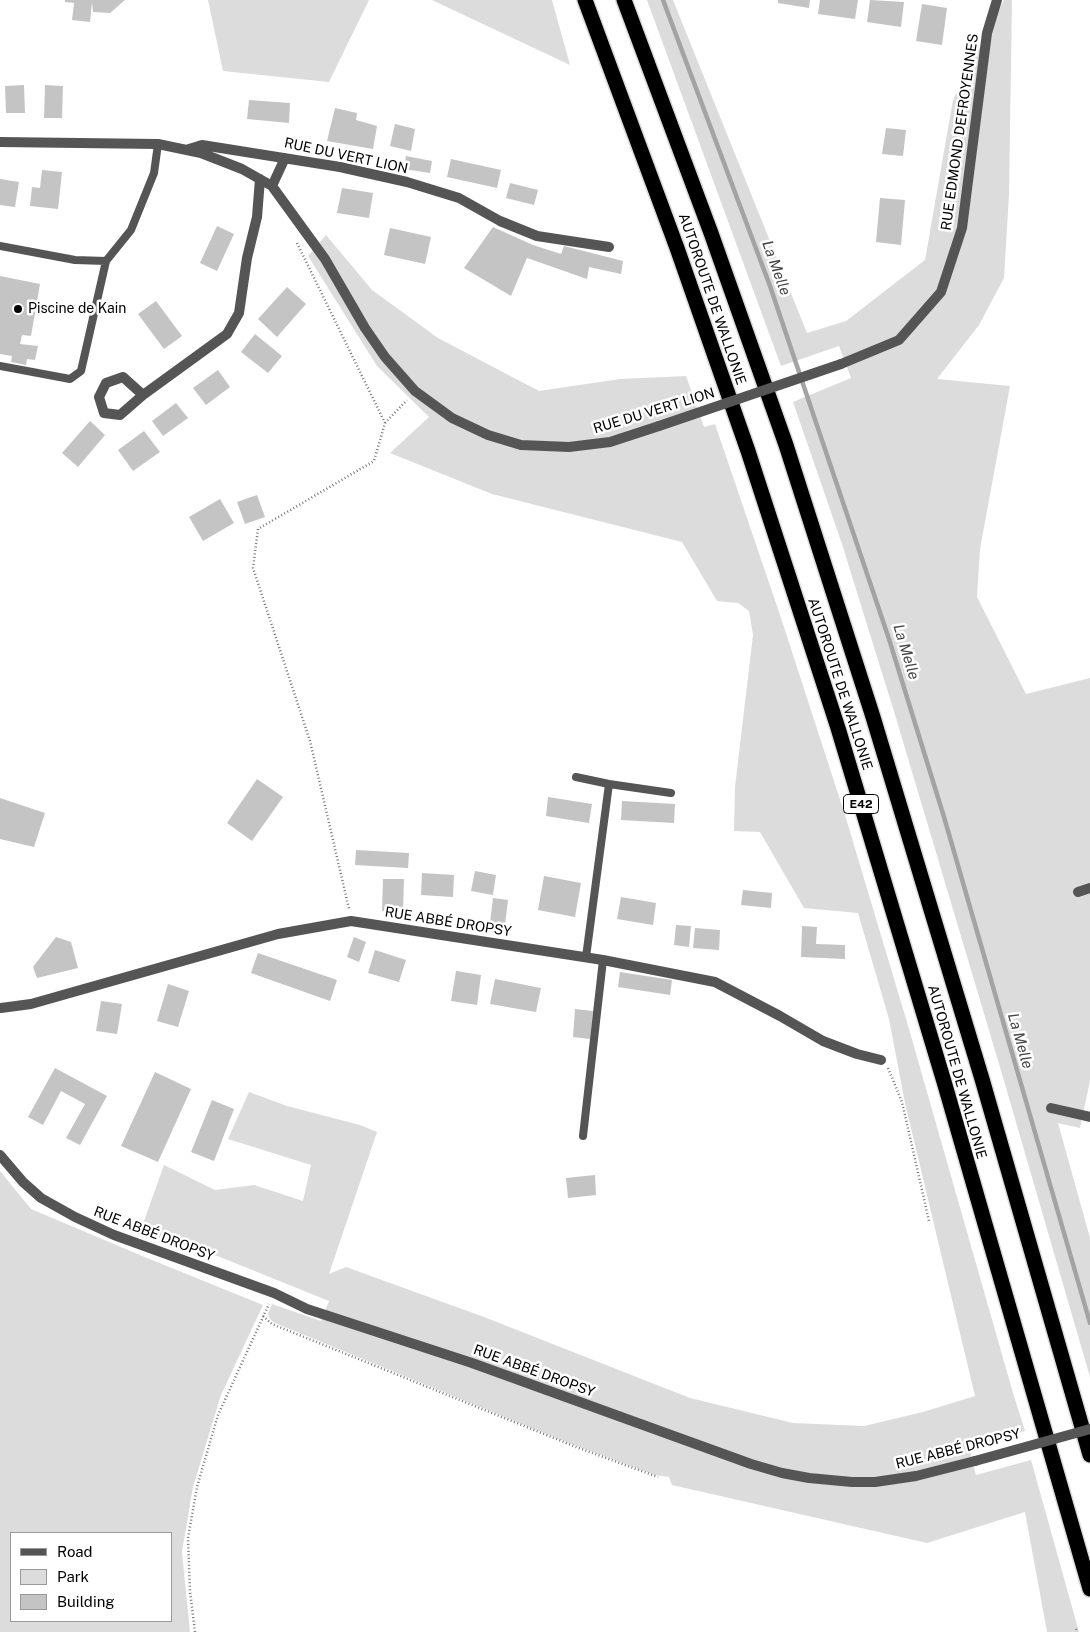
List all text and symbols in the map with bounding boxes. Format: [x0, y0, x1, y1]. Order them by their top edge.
street label: RUE EDMOND DEFROYENNES [938, 33, 982, 231]
street label: RUE DU VERT LION [283, 135, 409, 177]
street label: AUTOROUTE DE WALLONIE [675, 211, 749, 387]
water label: La Melle [758, 238, 794, 298]
place label: Piscine de Kain [28, 301, 126, 317]
marker: Piscine de Kain [12, 303, 24, 315]
street label: RUE DU VERT LION [591, 385, 717, 437]
street label: AUTOROUTE DE WALLONIE [804, 596, 876, 772]
water label: La Melle [889, 622, 923, 682]
road number: E42 [844, 794, 878, 814]
street label: RUE ABBÉ DROPSY [383, 904, 513, 940]
street label: AUTOROUTE DE WALLONIE [924, 983, 990, 1161]
water label: La Melle [1003, 1011, 1037, 1071]
street label: RUE ABBÉ DROPSY [91, 1203, 217, 1265]
street label: RUE ABBÉ DROPSY [471, 1341, 597, 1401]
street label: RUE ABBÉ DROPSY [894, 1425, 1022, 1473]
legend [10, 1532, 172, 1622]
text: Road [57, 1543, 93, 1560]
text: Park [57, 1568, 89, 1585]
text: Building [57, 1593, 115, 1610]

